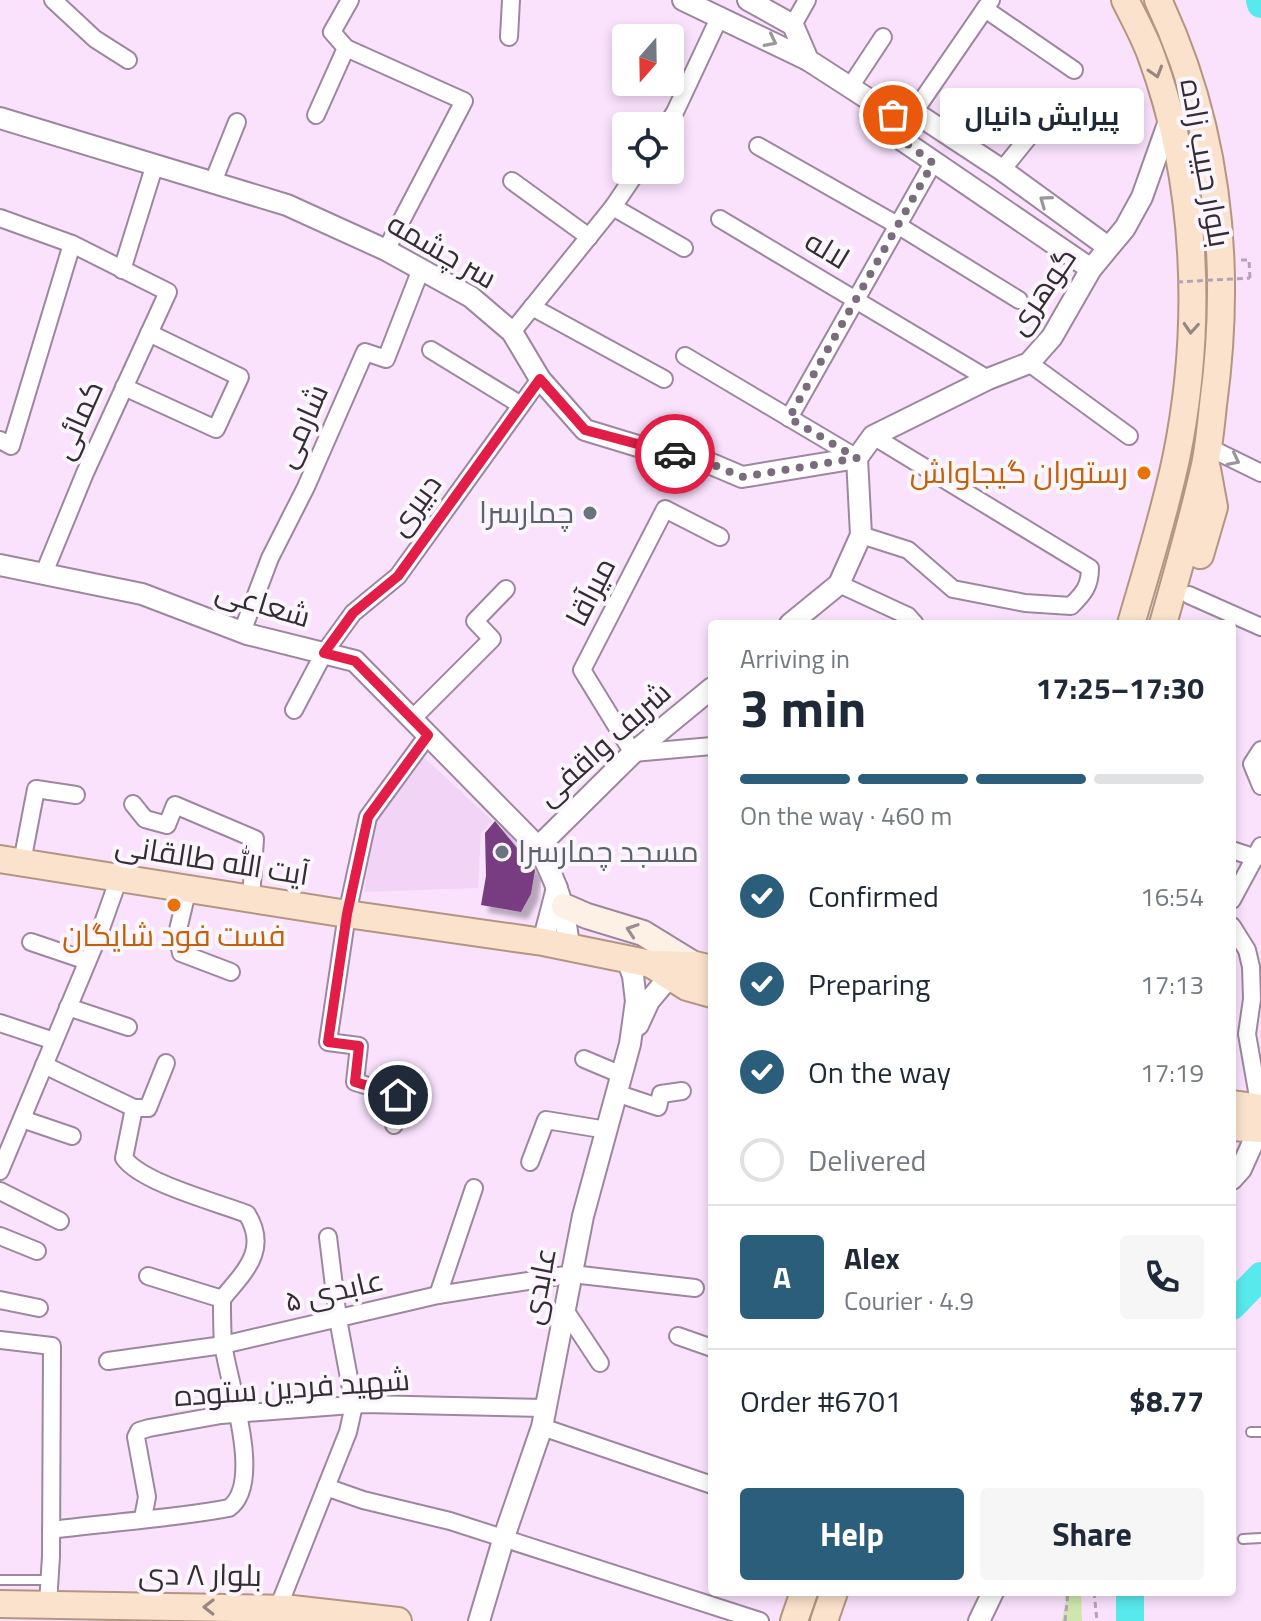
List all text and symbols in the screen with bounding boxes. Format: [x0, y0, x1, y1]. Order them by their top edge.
north arrow [612, 24, 684, 96]
map controls [612, 24, 684, 184]
one-way arrow [762, 31, 777, 47]
one-way arrow [1147, 64, 1163, 78]
street label: بلوار حبیب زاده [1169, 75, 1243, 251]
pin [859, 81, 927, 149]
callout: پیرایش دانیال [941, 87, 1145, 143]
icon: bag [871, 93, 915, 137]
text: پیرایش دانیال [965, 96, 1119, 135]
button: locate [612, 112, 684, 184]
one-way arrow [1039, 197, 1054, 211]
street label: سر چشمه [379, 200, 506, 300]
street label: لاله [796, 218, 859, 280]
street label: گوهری [995, 237, 1087, 344]
one-way arrow [1183, 322, 1200, 335]
street label: کمائی [39, 373, 115, 467]
street label: شارمی [262, 376, 340, 475]
courier [635, 414, 715, 494]
icon: car [653, 432, 697, 476]
place label: رستوران گیجاواش [910, 449, 1128, 495]
one-way arrow [1226, 450, 1241, 466]
street label: دبیری [376, 464, 453, 545]
marker: رستوران گیجاواش [1135, 464, 1153, 482]
place label: چمارسرا [479, 489, 574, 535]
marker: چمارسرا [581, 504, 599, 522]
street label: میرآقا [553, 549, 627, 634]
street label: شعاعی [210, 567, 316, 639]
text: Arriving in [740, 639, 850, 678]
text: 17:25–17:30 [1036, 665, 1204, 711]
text: 3 min [740, 668, 866, 747]
street label: شریف واقفی [526, 670, 681, 817]
text: On the way · 460 m [740, 796, 952, 835]
street label: آیت الله طالقانی [112, 821, 312, 897]
place label: مسجد چمارسرا [518, 828, 699, 874]
marker: مسجد چمارسرا [493, 843, 511, 861]
text: Confirmed [808, 873, 939, 919]
icon: check [740, 874, 784, 918]
text: 16:54 [1140, 877, 1204, 916]
marker: فست فود شایگان [165, 896, 183, 914]
place label: فست فود شایگان [62, 912, 286, 958]
one-way arrow [626, 924, 640, 940]
text: Preparing [808, 961, 930, 1007]
icon: check [740, 962, 784, 1006]
text: 17:13 [1140, 965, 1204, 1004]
text: On the way [808, 1049, 951, 1095]
icon: check [740, 1050, 784, 1094]
text: 17:19 [1140, 1053, 1204, 1092]
pin [364, 1061, 432, 1129]
icon: home [376, 1073, 420, 1117]
text: Delivered [808, 1137, 926, 1183]
text: Alex [844, 1235, 900, 1281]
button: phone [1120, 1235, 1204, 1319]
street label: عابدی [508, 1243, 568, 1328]
text: A [773, 1254, 791, 1300]
street label: عابدی ۵ [280, 1256, 388, 1324]
text: Courier · 4.9 [844, 1281, 974, 1320]
street label: شهید فردین ستوده [172, 1356, 411, 1418]
text: Order #6701 [740, 1378, 902, 1424]
text: $8.77 [1129, 1378, 1204, 1424]
button: Help [740, 1488, 964, 1580]
button: Share [980, 1488, 1204, 1580]
street label: بلوار ۸ دی [138, 1550, 262, 1598]
one-way arrow [202, 1598, 215, 1615]

